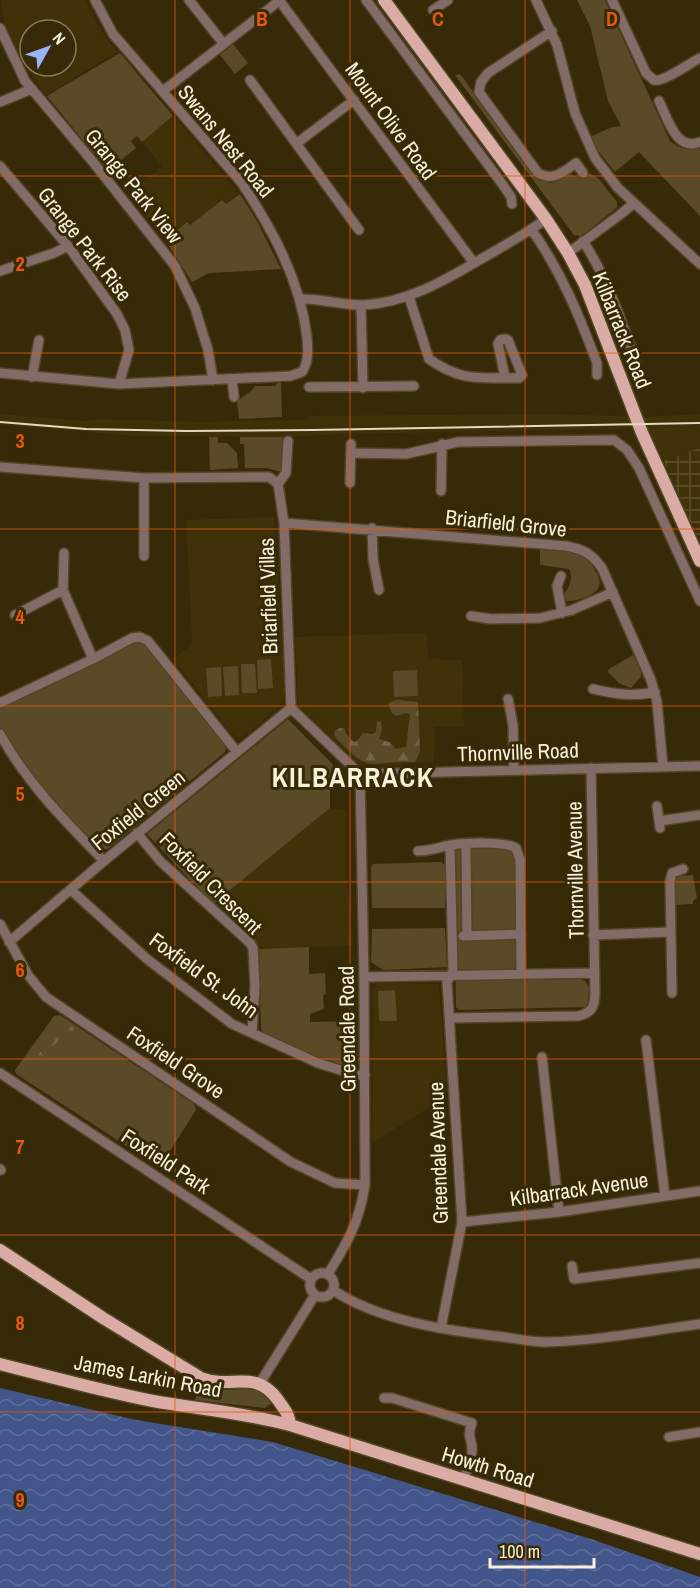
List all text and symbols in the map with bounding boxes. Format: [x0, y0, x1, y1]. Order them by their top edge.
text: B [256, 5, 268, 32]
text: C [432, 5, 444, 32]
text: D [606, 5, 618, 32]
north arrow [18, 18, 78, 78]
text: N [48, 28, 71, 49]
street label: Mount Olive Road [338, 56, 444, 186]
street label: Swans Nest Road [171, 78, 281, 204]
street label: Grange Park View [79, 122, 190, 250]
street label: Grange Park Rise [31, 181, 139, 307]
text: 2 [15, 250, 25, 277]
street label: Kilbarrack Road [585, 267, 659, 393]
text: 3 [15, 427, 25, 454]
street label: Briarfield Grove [444, 502, 568, 544]
street label: Briarfield Villas [251, 537, 285, 655]
text: 4 [15, 603, 25, 630]
street label: Thornville Road [457, 735, 579, 769]
district label: KILBARRACK [272, 759, 434, 795]
street label: Foxfield Green [85, 763, 191, 857]
text: 5 [15, 780, 25, 807]
street label: Thornville Avenue [559, 801, 591, 939]
street label: Foxfield Crescent [153, 825, 269, 941]
street label: Foxfield St. John [144, 926, 264, 1024]
text: 6 [15, 956, 25, 983]
street label: Greendale Road [331, 966, 363, 1092]
street label: Foxfield Grove [121, 1019, 231, 1105]
street label: Greendale Avenue [421, 1081, 455, 1225]
street label: Foxfield Park [116, 1121, 216, 1201]
text: 7 [15, 1133, 25, 1160]
street label: Kilbarrack Avenue [508, 1165, 650, 1213]
text: 8 [15, 1309, 25, 1336]
street label: James Larkin Road [72, 1348, 224, 1404]
street label: Howth Road [438, 1439, 538, 1495]
text: 9 [15, 1486, 25, 1513]
scale bar [490, 1531, 594, 1569]
text: 100 m [499, 1539, 540, 1564]

